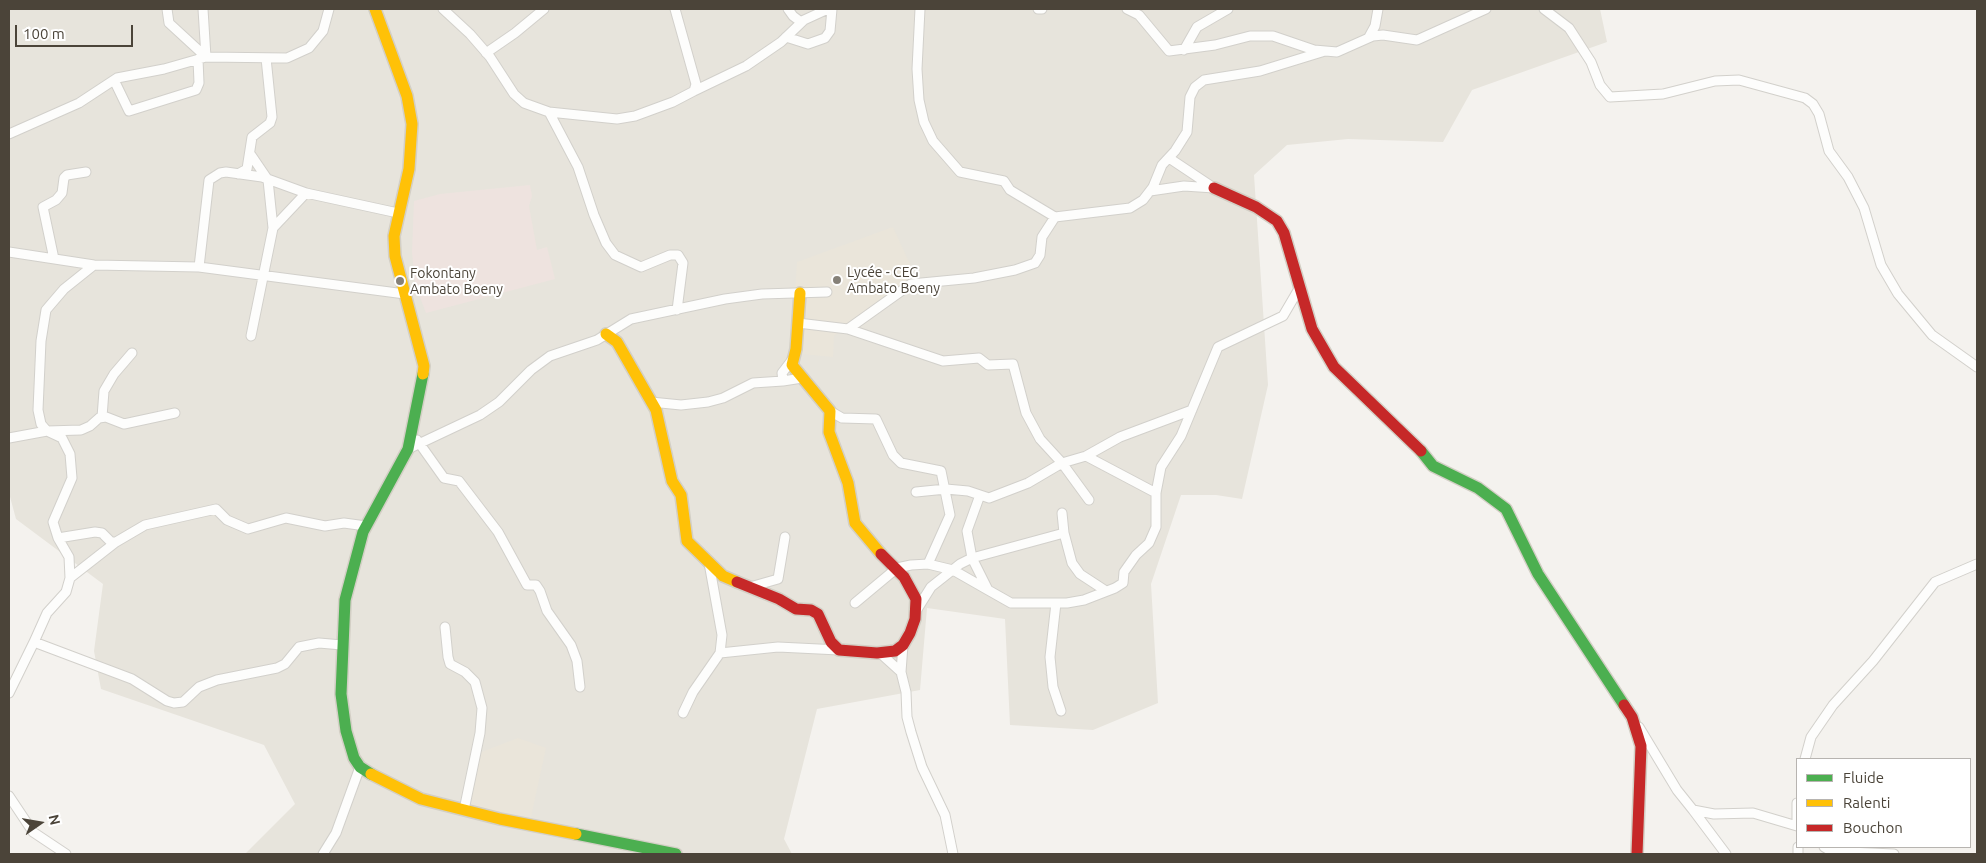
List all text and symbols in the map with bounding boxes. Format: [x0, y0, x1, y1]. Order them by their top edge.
scale bar [18, 15, 135, 47]
text: 100 m [23, 25, 65, 42]
place label: Lycée - CEG Ambato Boeny [847, 264, 940, 296]
place label: Fokontany Ambato Boeny [410, 265, 503, 298]
marker: Lycée - CEG Ambato Boeny [831, 274, 843, 286]
marker: Fokontany Ambato Boeny [394, 275, 406, 287]
legend [1796, 758, 1971, 848]
text: Fluide [1843, 769, 1884, 786]
text: Ralenti [1843, 794, 1890, 811]
north arrow [15, 798, 65, 848]
text: N [46, 813, 64, 827]
text: Bouchon [1843, 819, 1903, 836]

